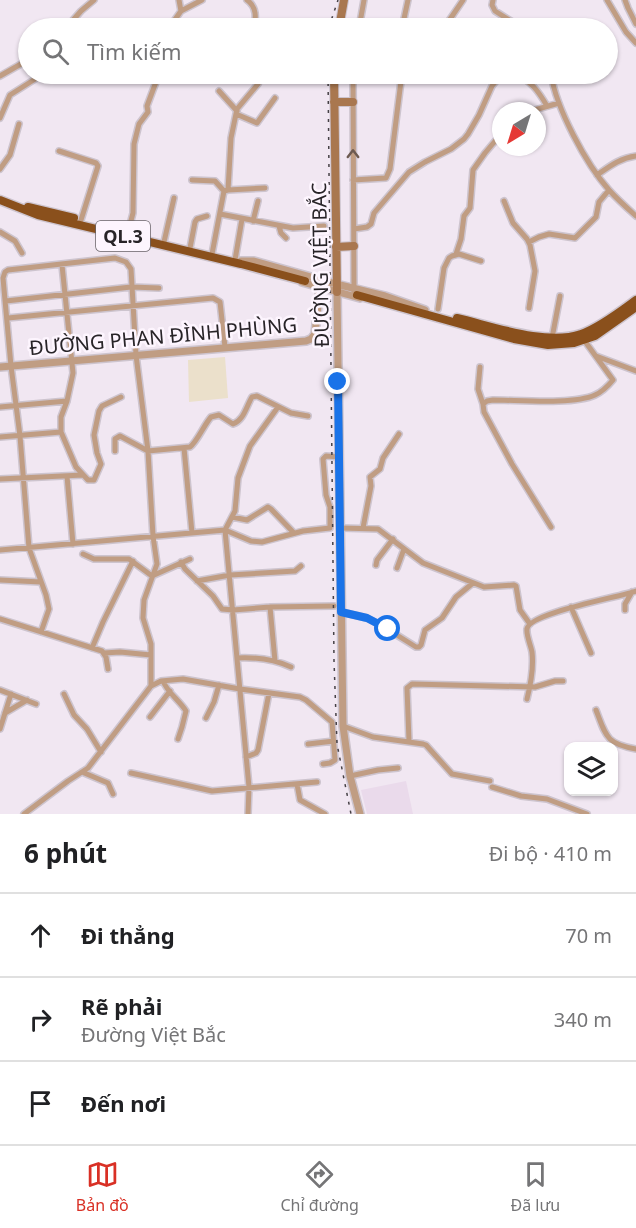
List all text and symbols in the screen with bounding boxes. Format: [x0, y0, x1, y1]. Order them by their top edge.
search box [18, 18, 618, 84]
icon: search [39, 35, 72, 68]
text: Tìm kiếm [87, 36, 182, 66]
north arrow [492, 102, 546, 156]
one-way arrow [347, 149, 359, 158]
street label: ĐƯỜNG VIỆT BẮC [305, 182, 335, 348]
road number: QL.3 [96, 221, 150, 251]
street label: ĐƯỜNG PHAN ĐÌNH PHÙNG [28, 311, 298, 361]
route end [324, 368, 350, 394]
route start [374, 615, 400, 641]
map controls [564, 742, 618, 796]
button: layers [564, 742, 618, 796]
text: 6 phút [24, 835, 107, 871]
text: Đi bộ · 410 m [489, 840, 612, 867]
icon: ahead [24, 919, 57, 952]
text: Đi thẳng [81, 920, 175, 950]
text: 70 m [565, 922, 612, 949]
text: Rẽ phải [81, 991, 162, 1021]
icon: right [24, 1003, 57, 1036]
text: 340 m [554, 1006, 612, 1033]
text: Đường Việt Bắc [81, 1021, 226, 1048]
icon: arrive [24, 1087, 57, 1120]
text: Đến nơi [81, 1088, 166, 1118]
tab: Bản đồ [76, 1158, 129, 1216]
tab: Chỉ đường [280, 1158, 359, 1216]
tab: Đã lưu [511, 1158, 560, 1216]

